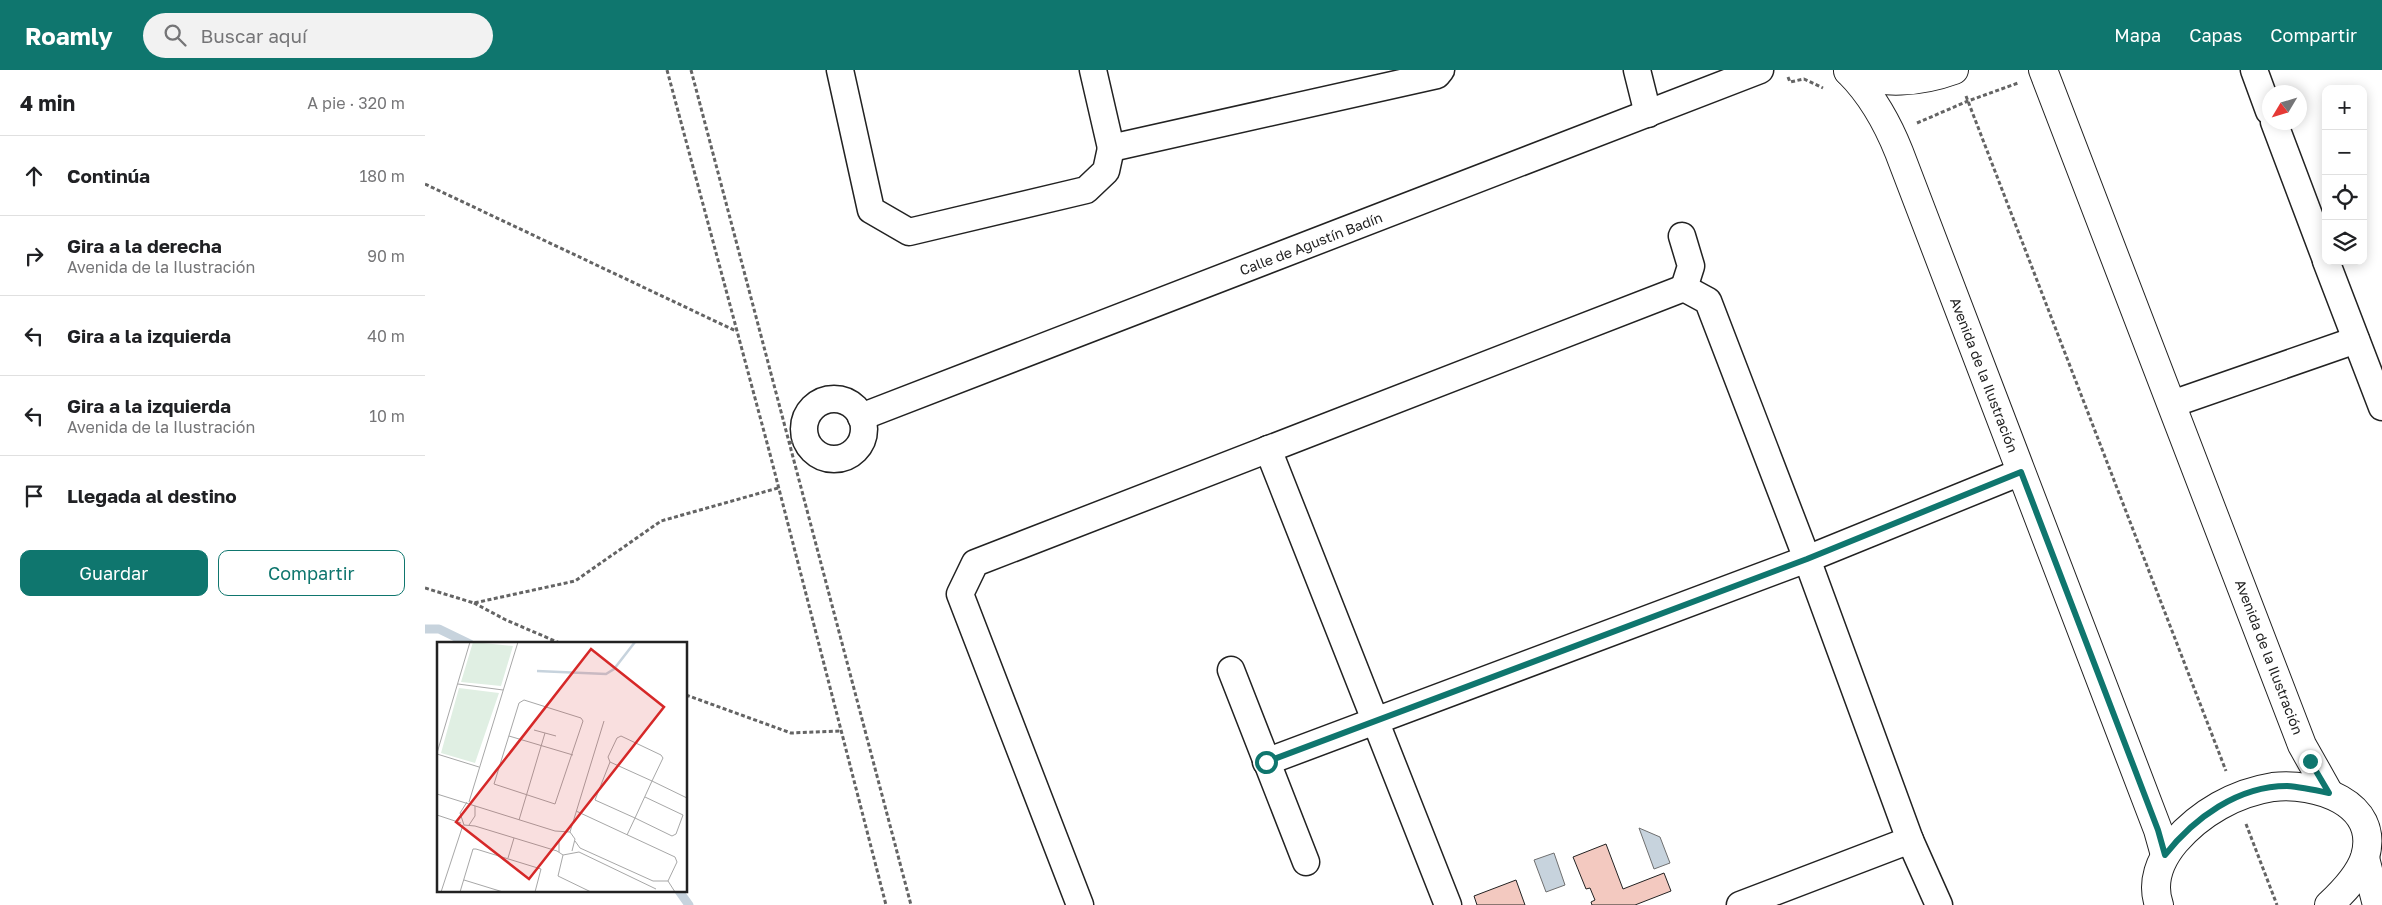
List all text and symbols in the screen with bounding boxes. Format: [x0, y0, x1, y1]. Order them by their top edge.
search box [143, 13, 493, 58]
text: Roamly [25, 21, 113, 50]
icon: search [161, 21, 189, 49]
text: Buscar aquí [201, 24, 307, 47]
text: Mapa [2114, 24, 2161, 46]
text: Capas [2189, 24, 2242, 46]
text: Compartir [2270, 24, 2357, 46]
north arrow [2262, 85, 2307, 130]
map controls [2322, 85, 2367, 265]
button: + [2322, 85, 2367, 130]
text: 4 min [20, 90, 75, 116]
text: A pie · 320 m [307, 93, 405, 113]
button: − [2322, 130, 2367, 175]
icon: ahead [20, 162, 48, 190]
text: Continúa [67, 164, 150, 187]
text: 180 m [359, 166, 405, 186]
button: locate [2322, 175, 2367, 220]
street label: Calle de Agustín Badín [1237, 208, 1385, 279]
button: layers [2322, 220, 2367, 265]
text: Gira a la derecha [67, 234, 222, 257]
icon: right [20, 242, 48, 270]
text: 90 m [367, 246, 405, 266]
text: Avenida de la Ilustración [67, 257, 255, 277]
street label: Avenida de la Ilustración [1947, 295, 2022, 455]
icon: left [20, 322, 48, 350]
text: Gira a la izquierda [67, 324, 231, 347]
text: 40 m [367, 326, 405, 346]
text: Gira a la izquierda [67, 394, 231, 417]
icon: left [20, 402, 48, 430]
text: 10 m [369, 406, 405, 426]
text: Avenida de la Ilustración [67, 417, 255, 437]
icon: arrive [20, 482, 48, 510]
text: Llegada al destino [67, 484, 237, 507]
button: Guardar [20, 550, 208, 596]
button: Compartir [218, 550, 405, 596]
street label: Avenida de la Ilustración [2232, 577, 2307, 737]
inset map [437, 642, 687, 892]
route end [2299, 750, 2322, 773]
route start [1255, 751, 1278, 774]

